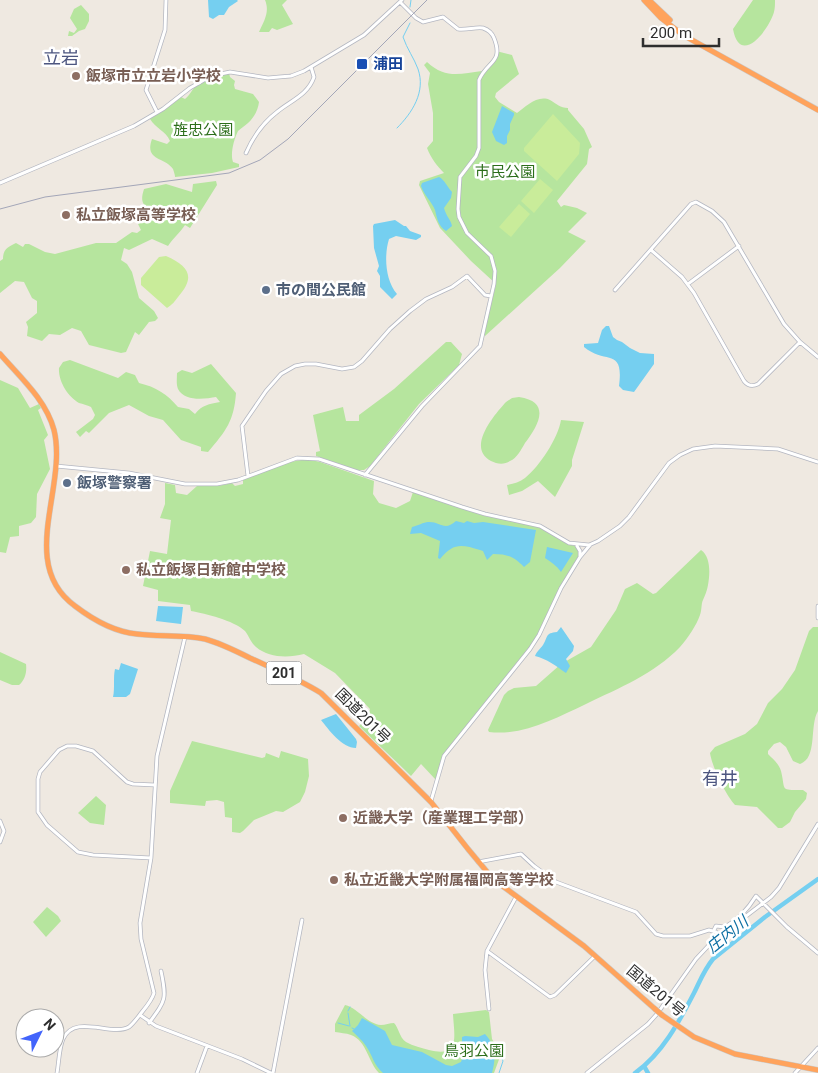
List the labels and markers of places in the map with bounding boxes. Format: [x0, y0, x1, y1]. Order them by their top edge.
place label: 浦田 [373, 55, 403, 73]
marker: 浦田 [355, 57, 369, 71]
place label: 飯塚市立立岩小学校 [86, 67, 221, 85]
marker: 飯塚市立立岩小学校 [70, 70, 82, 82]
place label: 私立飯塚高等学校 [76, 206, 196, 224]
marker: 私立飯塚高等学校 [60, 209, 72, 221]
place label: 市の間公民館 [276, 281, 366, 299]
marker: 市の間公民館 [260, 284, 272, 296]
place label: 飯塚警察署 [77, 474, 152, 492]
marker: 飯塚警察署 [61, 477, 73, 489]
place label: 私立飯塚日新館中学校 [136, 561, 286, 579]
marker: 私立飯塚日新館中学校 [120, 564, 132, 576]
place label: 近畿大学（産業理工学部） [353, 809, 533, 827]
marker: 近畿大学（産業理工学部） [337, 812, 349, 824]
place label: 私立近畿大学附属福岡高等学校 [344, 871, 554, 889]
marker: 私立近畿大学附属福岡高等学校 [328, 874, 340, 886]

